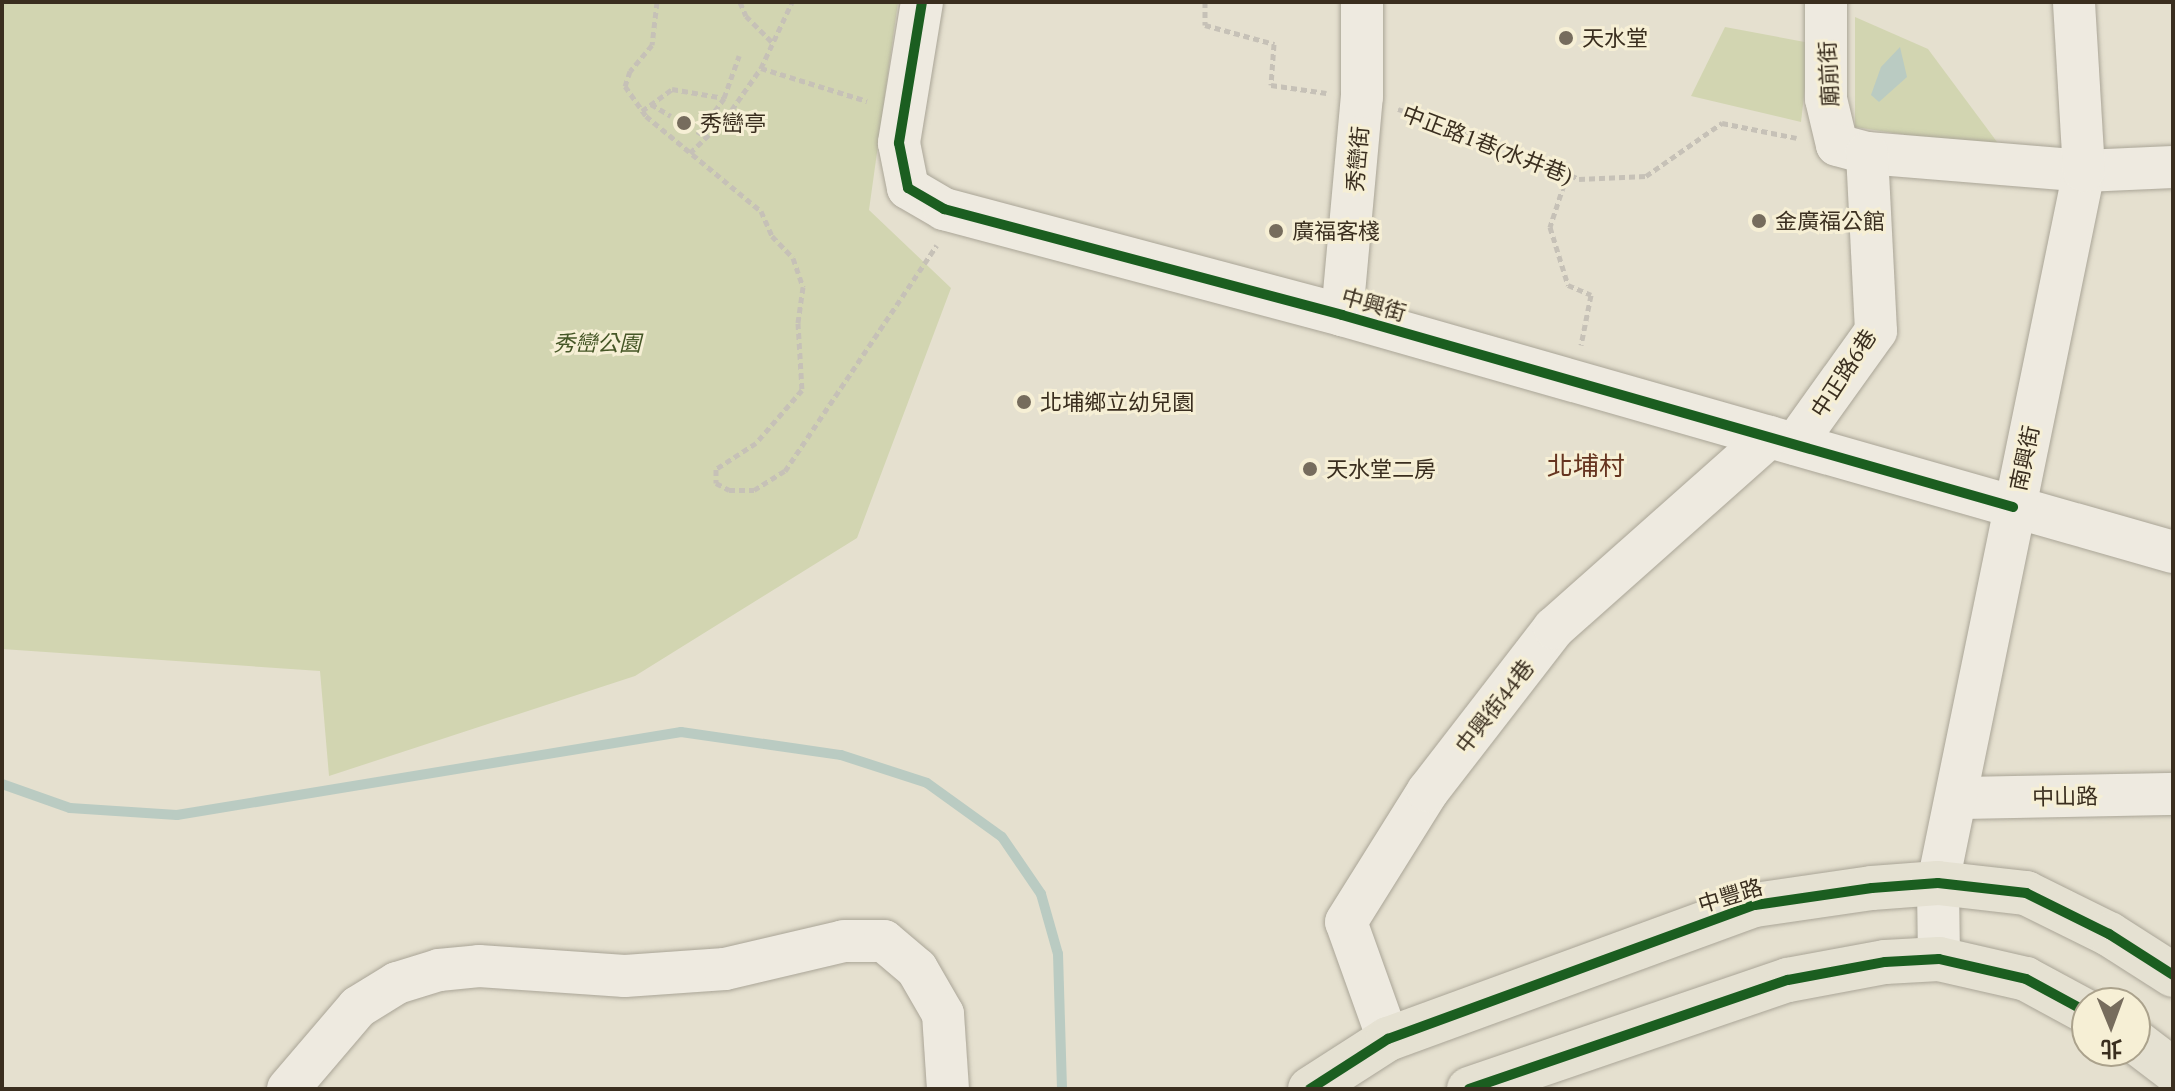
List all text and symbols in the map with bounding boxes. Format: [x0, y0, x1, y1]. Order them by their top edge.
place label: 天水堂 [1582, 25, 1648, 51]
marker: 天水堂 [1557, 29, 1575, 47]
street label: 廟前街 [1813, 40, 1843, 108]
street label: 中正路1巷(水井巷) [1399, 99, 1577, 189]
place label: 秀巒亭 [700, 110, 766, 136]
marker: 秀巒亭 [675, 114, 693, 132]
street label: 秀巒街 [1341, 125, 1373, 193]
place label: 金廣福公館 [1775, 208, 1885, 234]
marker: 金廣福公館 [1750, 212, 1768, 230]
place label: 廣福客棧 [1292, 218, 1380, 244]
marker: 廣福客棧 [1267, 222, 1285, 240]
street label: 中興街 [1339, 282, 1409, 326]
street label: 中正路6巷 [1805, 324, 1881, 422]
park label: 秀巒公園 [553, 330, 641, 356]
place label: 北埔鄉立幼兒園 [1040, 389, 1194, 415]
marker: 北埔鄉立幼兒園 [1015, 393, 1033, 411]
street label: 南興街 [2004, 423, 2044, 493]
district label: 北埔村 [1547, 450, 1625, 482]
place label: 天水堂二房 [1326, 456, 1436, 482]
marker: 天水堂二房 [1301, 460, 1319, 478]
street label: 中興街44巷 [1449, 654, 1539, 758]
street label: 中山路 [2032, 782, 2098, 810]
street label: 中豐路 [1695, 873, 1765, 917]
north arrow [2071, 987, 2151, 1067]
text: 北 [2100, 1035, 2123, 1064]

